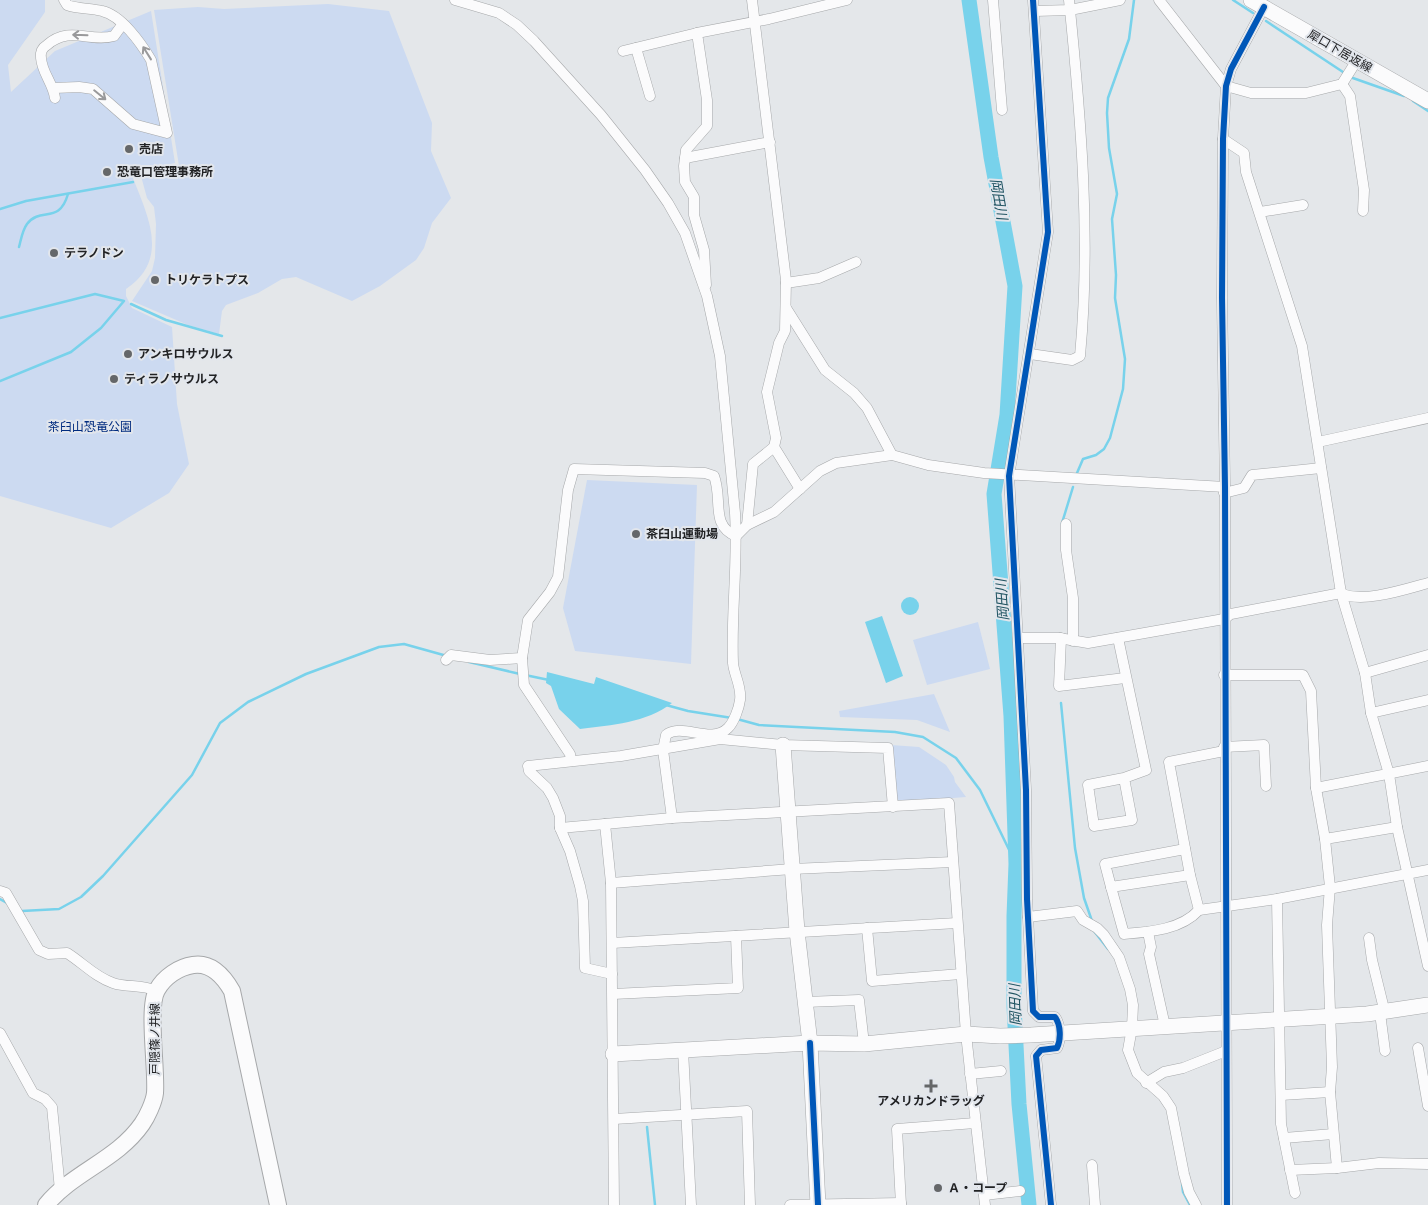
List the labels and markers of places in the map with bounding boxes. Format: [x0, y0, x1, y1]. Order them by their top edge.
place label: 売店 [139, 141, 163, 156]
marker: 売店 [123, 143, 135, 155]
place label: 恐竜口管理事務所 [117, 164, 213, 179]
marker: 恐竜口管理事務所 [101, 166, 113, 178]
place label: テラノドン [64, 245, 124, 260]
marker: テラノドン [48, 247, 60, 259]
place label: トリケラトプス [165, 272, 249, 287]
marker: トリケラトプス [149, 274, 161, 286]
place label: アンキロサウルス [138, 346, 234, 361]
marker: アンキロサウルス [122, 348, 134, 360]
place label: ティラノサウルス [124, 371, 219, 386]
marker: ティラノサウルス [108, 373, 120, 385]
place label: 茶臼山運動場 [646, 526, 718, 541]
marker: 茶臼山運動場 [630, 528, 642, 540]
marker: アメリカンドラッグ [925, 1080, 937, 1092]
place label: アメリカンドラッグ [877, 1093, 985, 1108]
place label: Ａ・コープ [948, 1180, 1007, 1195]
marker: Ａ・コープ [932, 1182, 944, 1194]

